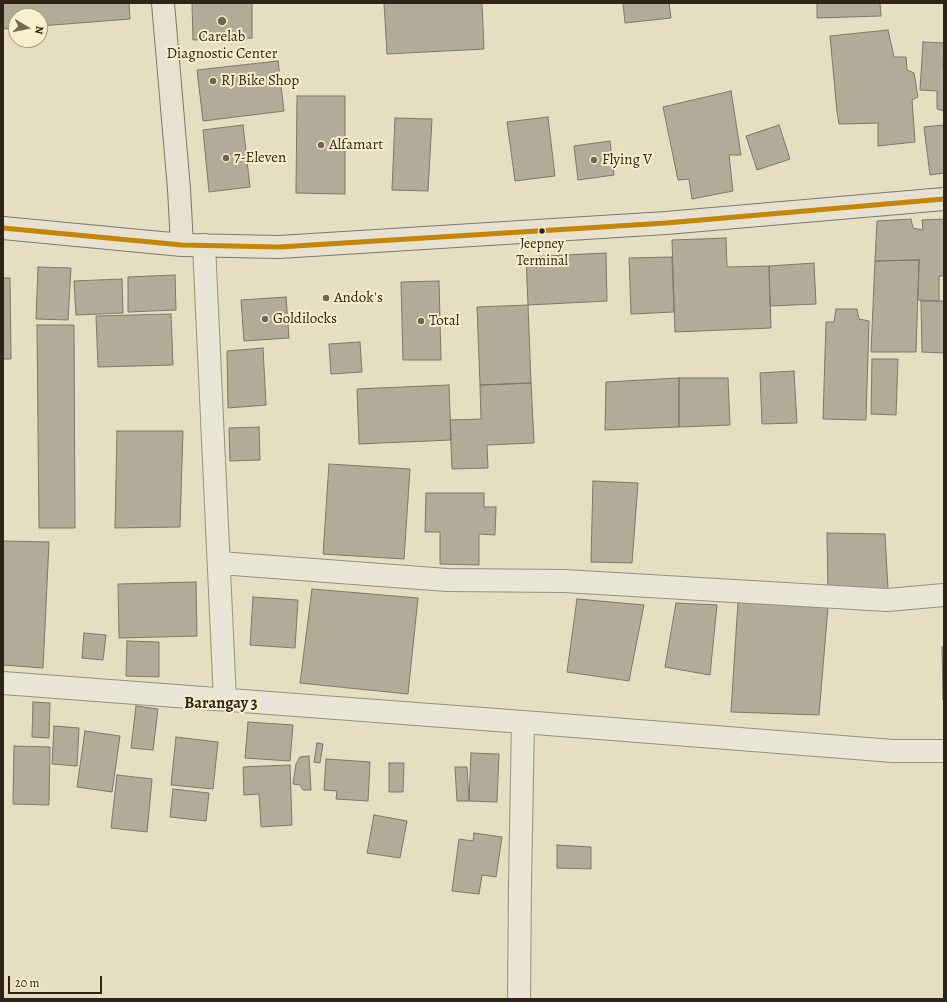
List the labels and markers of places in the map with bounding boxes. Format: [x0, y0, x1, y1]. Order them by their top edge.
marker: Carelab Diagnostic Center [216, 15, 228, 27]
place label: Carelab Diagnostic Center [167, 28, 277, 63]
place label: RJ Bike Shop [221, 72, 299, 90]
marker: RJ Bike Shop [208, 76, 218, 86]
place label: Alfamart [329, 136, 383, 154]
marker: Alfamart [316, 140, 326, 150]
place label: 7-Eleven [234, 149, 286, 167]
place label: Flying V [602, 151, 652, 169]
marker: 7-Eleven [221, 153, 231, 163]
marker: Flying V [589, 155, 599, 165]
marker: Jeepney Terminal [537, 226, 547, 236]
place label: Jeepney Terminal [516, 237, 568, 270]
place label: Andok's [334, 289, 383, 307]
marker: Andok's [321, 293, 331, 303]
place label: Goldilocks [273, 310, 337, 328]
place label: Total [429, 312, 459, 330]
marker: Goldilocks [260, 314, 270, 324]
marker: Total [416, 316, 426, 326]

